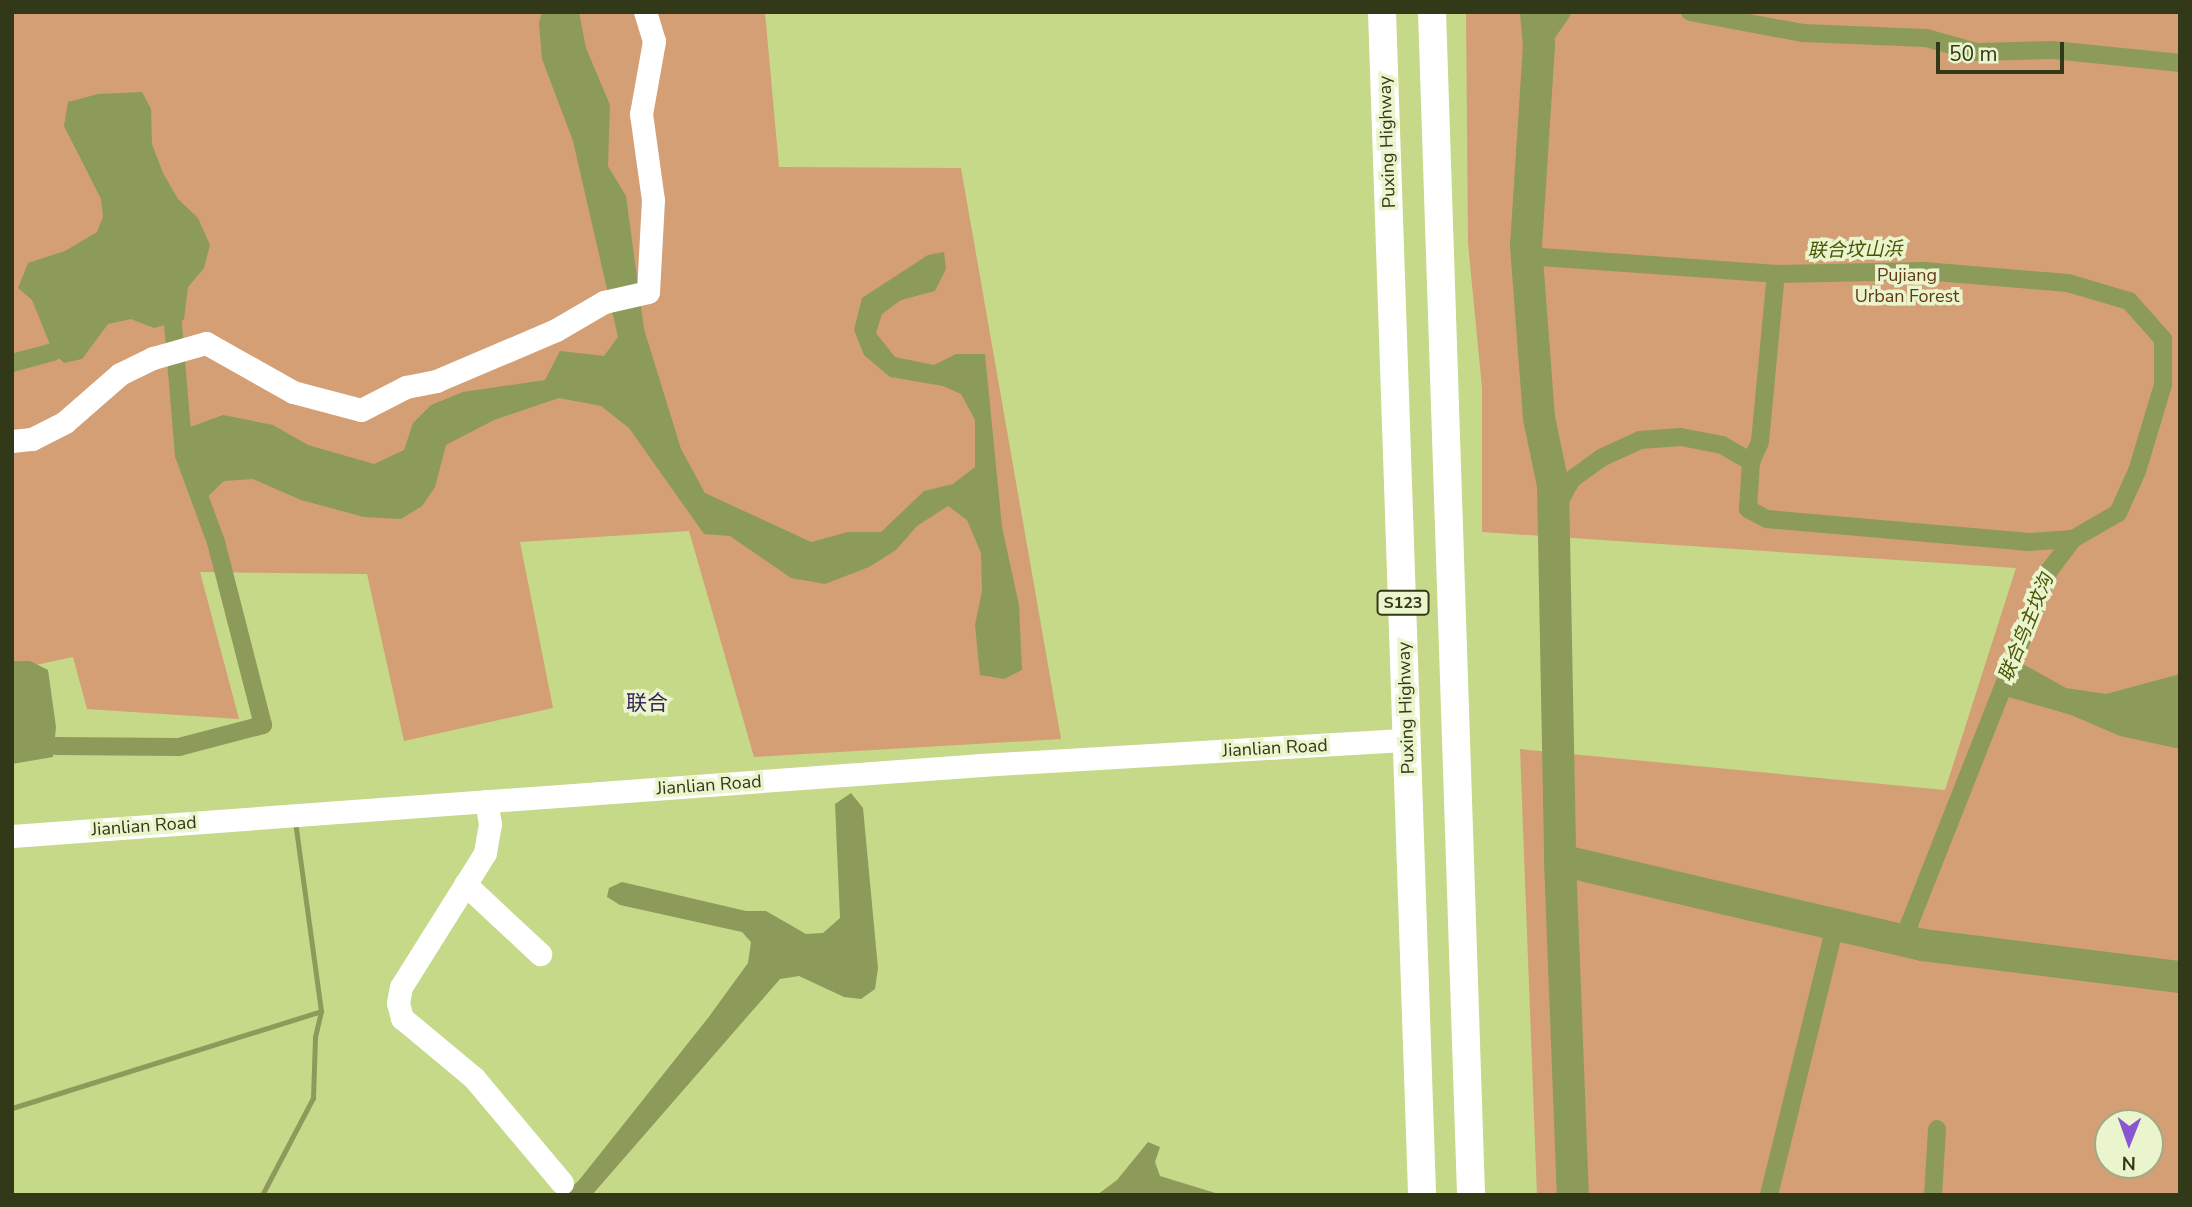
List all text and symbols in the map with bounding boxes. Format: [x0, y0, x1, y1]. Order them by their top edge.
scale bar [1940, 28, 2068, 72]
text: 50 m [1949, 40, 1998, 68]
street label: Puxing Highway [1374, 75, 1400, 209]
water label: 联合坟山浜 [1807, 239, 1903, 263]
park label: Pujiang Urban Forest [1855, 265, 1959, 308]
water label: 联合鸟主坟沟 [1995, 571, 2059, 685]
road number: S123 [1375, 590, 1431, 616]
street label: Puxing Highway [1393, 641, 1419, 775]
district label: 联合 [626, 690, 668, 716]
street label: Jianlian Road [1222, 734, 1328, 762]
street label: Jianlian Road [656, 771, 762, 799]
street label: Jianlian Road [91, 812, 197, 840]
north arrow [2094, 1109, 2164, 1179]
text: N [2121, 1150, 2136, 1176]

